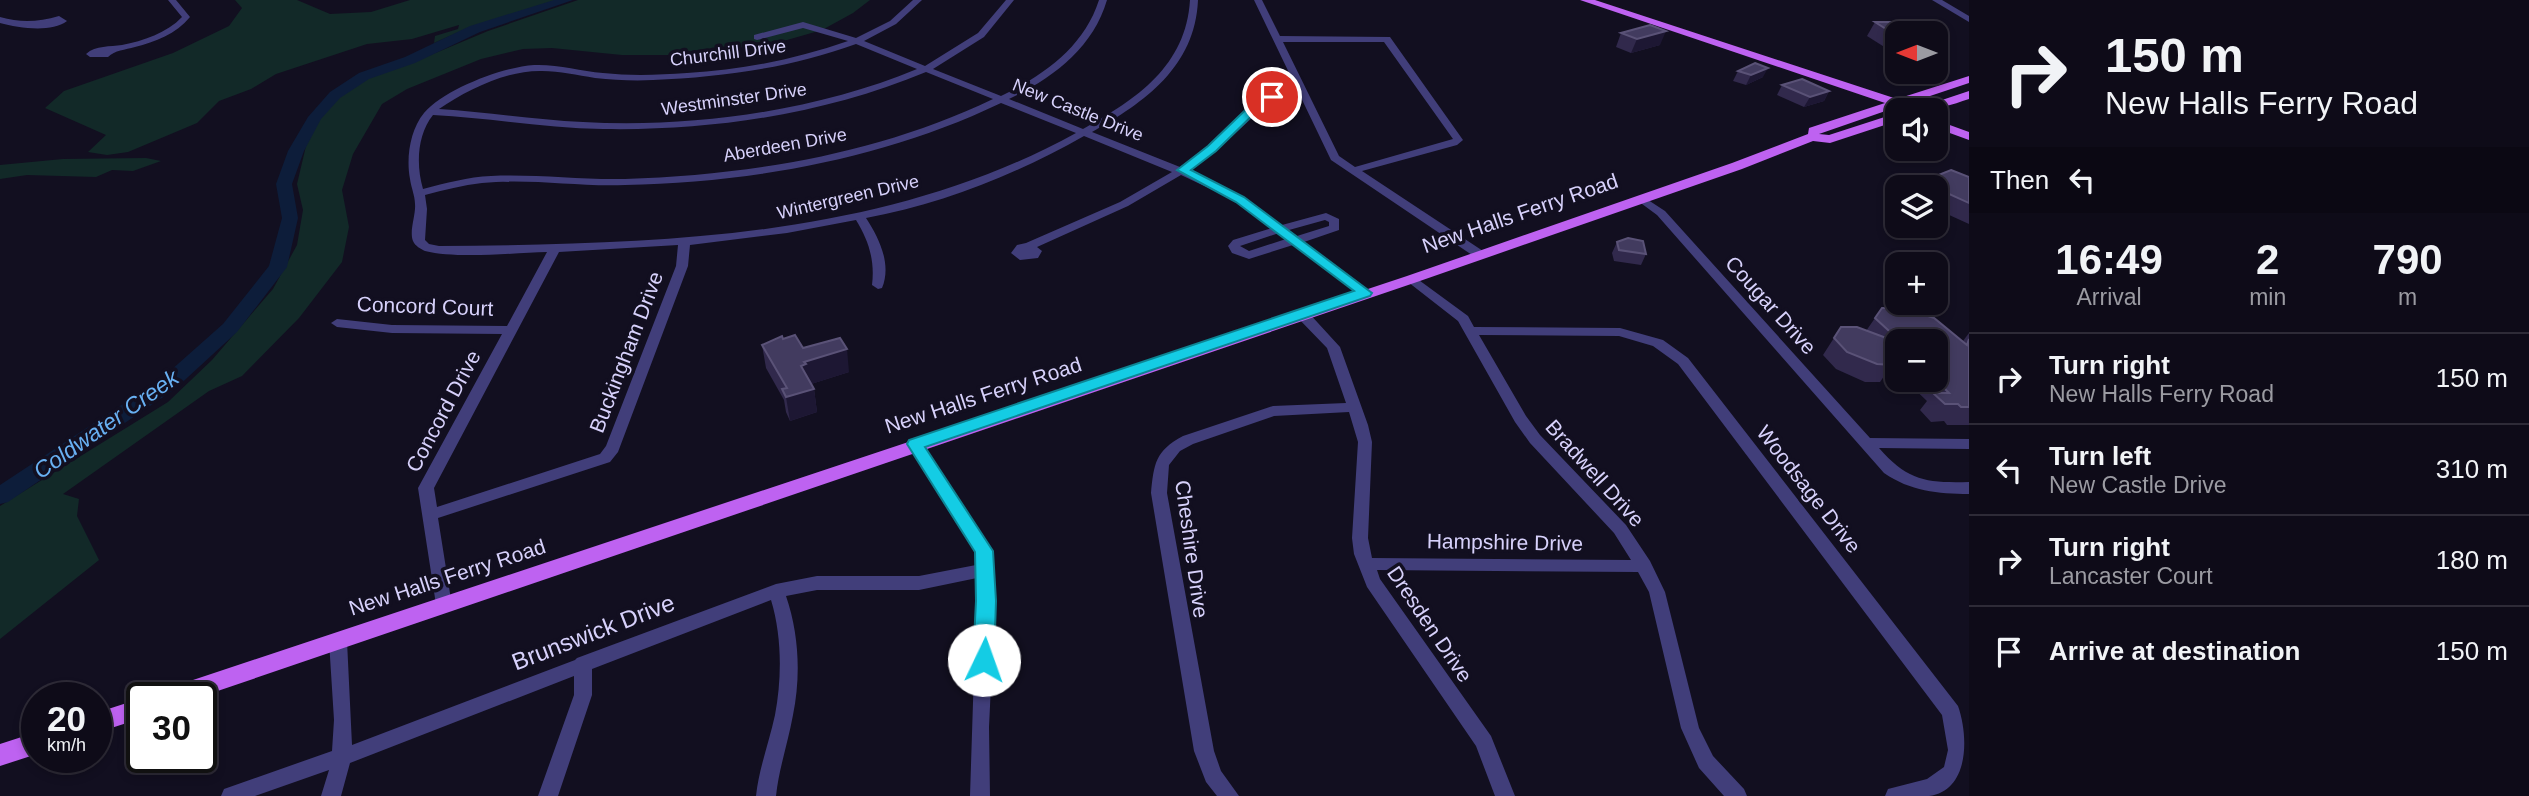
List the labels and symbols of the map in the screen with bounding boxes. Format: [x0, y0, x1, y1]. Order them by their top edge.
north arrow [1885, 21, 1948, 84]
street label: Churchill Drive [669, 36, 787, 70]
pin [1242, 67, 1302, 127]
street label: New Castle Drive [1010, 75, 1146, 145]
street label: Westminster Drive [660, 79, 808, 119]
street label: Aberdeen Drive [722, 124, 848, 166]
street label: New Halls Ferry Road [1419, 169, 1621, 257]
street label: Wintergreen Drive [775, 171, 921, 223]
street label: Cougar Drive [1721, 251, 1821, 359]
street label: Buckingham Drive [585, 268, 667, 436]
street label: Concord Court [356, 292, 494, 320]
street label: Concord Drive [401, 346, 485, 476]
street label: New Halls Ferry Road [882, 352, 1084, 438]
water label: Coldwater Creek [28, 363, 185, 484]
street label: Bradwell Drive [1541, 415, 1649, 531]
street label: Woodsage Drive [1752, 421, 1866, 557]
street label: Cheshire Drive [1171, 479, 1213, 619]
street label: Hampshire Drive [1427, 529, 1583, 555]
street label: New Halls Ferry Road [346, 534, 548, 620]
street label: Dresden Drive [1383, 562, 1477, 686]
street label: Brunswick Drive [508, 589, 678, 675]
position arrow [947, 623, 1021, 697]
speed limit sign: 30 [126, 682, 217, 773]

